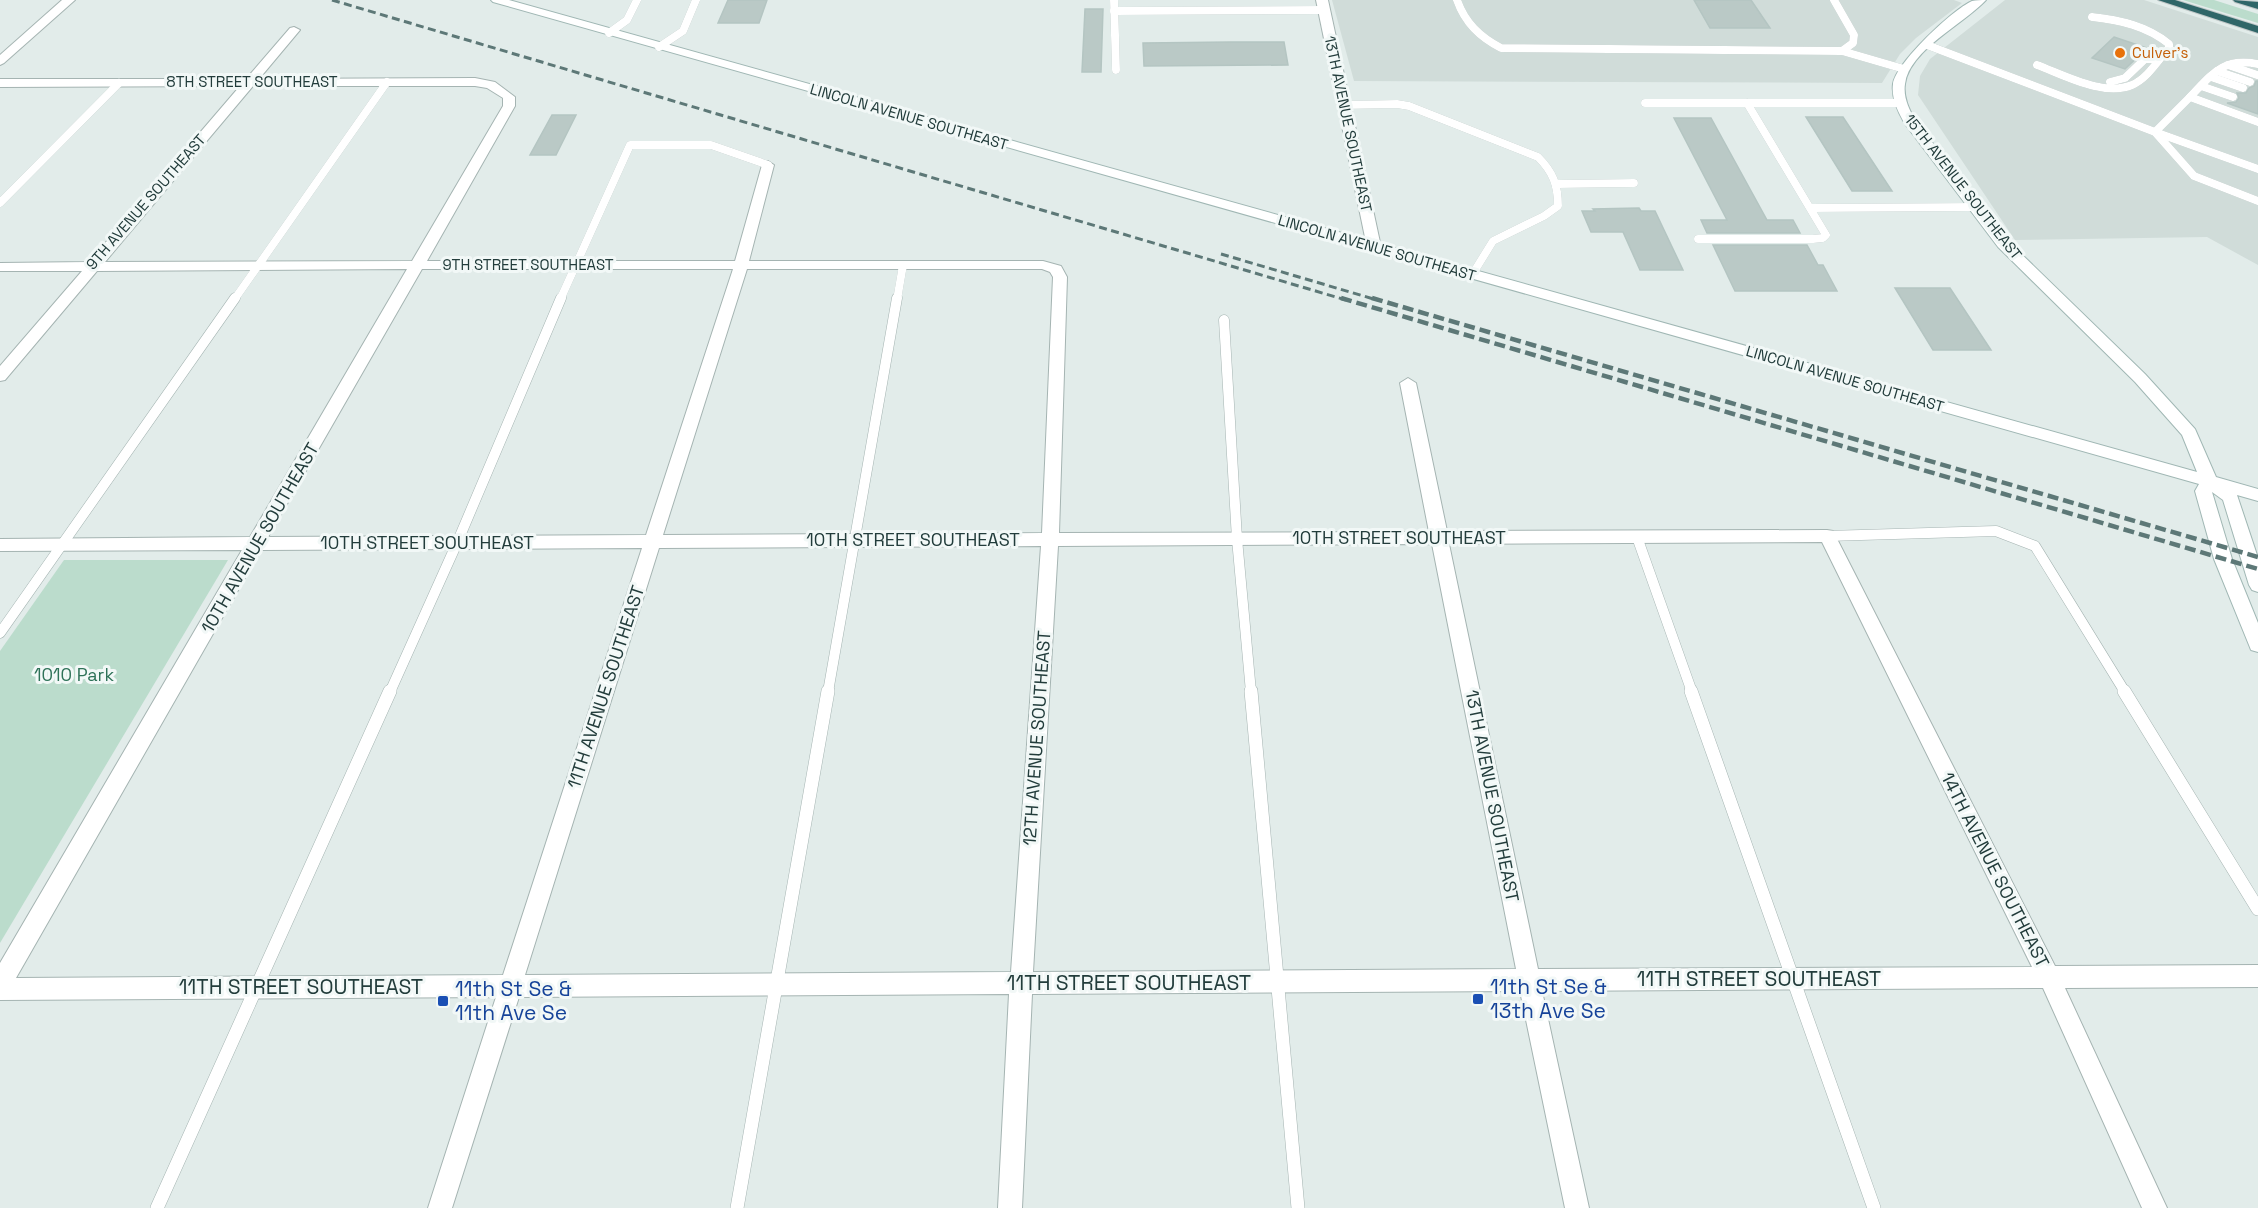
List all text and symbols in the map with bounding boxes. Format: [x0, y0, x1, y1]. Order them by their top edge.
street label: 13TH AVENUE SOUTHEAST [1321, 34, 1376, 214]
place label: Culver's [2132, 43, 2189, 62]
marker: Culver's [2113, 46, 2127, 60]
street label: 8TH STREET SOUTHEAST [166, 72, 338, 91]
street label: LINCOLN AVENUE SOUTHEAST [808, 79, 1011, 154]
street label: 15TH AVENUE SOUTHEAST [1901, 110, 2026, 263]
street label: 9TH AVENUE SOUTHEAST [82, 130, 210, 273]
street label: LINCOLN AVENUE SOUTHEAST [1276, 210, 1479, 285]
street label: 9TH STREET SOUTHEAST [442, 255, 614, 274]
street label: LINCOLN AVENUE SOUTHEAST [1744, 341, 1947, 416]
street label: 10TH AVENUE SOUTHEAST [196, 438, 324, 637]
street label: 10TH STREET SOUTHEAST [1292, 526, 1506, 549]
street label: 10TH STREET SOUTHEAST [806, 528, 1020, 551]
street label: 10TH STREET SOUTHEAST [320, 531, 534, 554]
street label: 11TH AVENUE SOUTHEAST [562, 582, 649, 791]
street label: 12TH AVENUE SOUTHEAST [1018, 629, 1056, 846]
park label: 1010 Park [34, 663, 114, 686]
street label: 13TH AVENUE SOUTHEAST [1461, 688, 1524, 904]
street label: 14TH AVENUE SOUTHEAST [1936, 768, 2055, 972]
street label: 11TH STREET SOUTHEAST [1637, 965, 1881, 992]
street label: 11TH STREET SOUTHEAST [1007, 969, 1251, 996]
street label: 11TH STREET SOUTHEAST [179, 973, 423, 1000]
place label: 11th St Se & 13th Ave Se [1490, 973, 1607, 1024]
place label: 11th St Se & 11th Ave Se [455, 975, 572, 1026]
marker: 11th St Se & 13th Ave Se [1471, 992, 1485, 1006]
marker: 11th St Se & 11th Ave Se [436, 994, 450, 1008]

